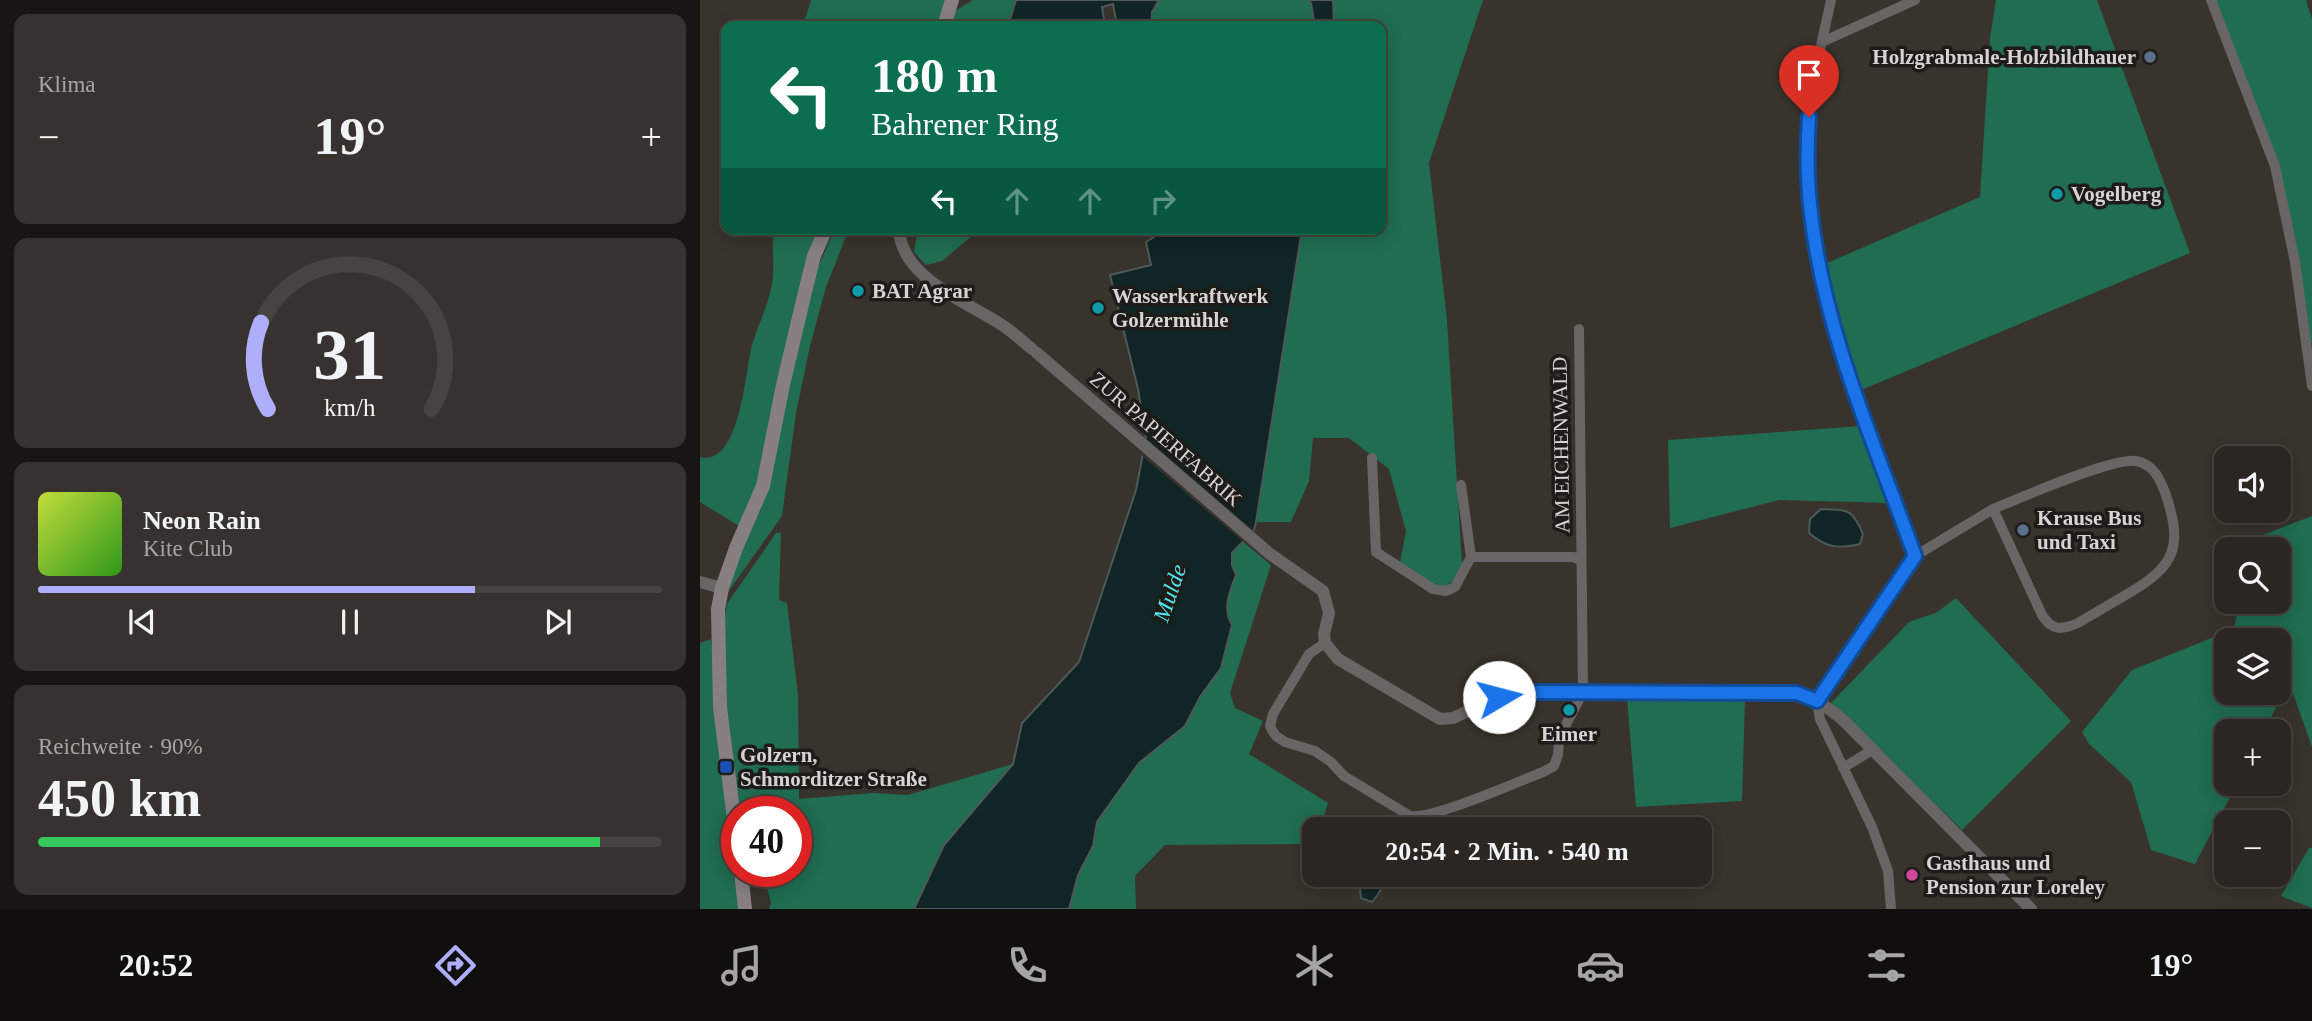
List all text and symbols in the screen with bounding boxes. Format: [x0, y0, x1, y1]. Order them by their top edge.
pin [1779, 45, 1839, 117]
place label: Holzgrabmale-Holzbildhauer [1872, 45, 2136, 69]
text: 180 m [871, 48, 998, 103]
icon: left [756, 49, 847, 140]
marker: Holzgrabmale-Holzbildhauer [2142, 49, 2158, 65]
icon: arrive [1790, 56, 1828, 94]
text: Klima [38, 72, 96, 97]
text: Bahrener Ring [871, 106, 1059, 142]
text: 19° [314, 108, 386, 165]
text: − [38, 116, 59, 158]
text: + [641, 116, 662, 158]
icon: left [925, 182, 963, 220]
icon: ahead [998, 182, 1036, 220]
icon: ahead [1071, 182, 1109, 220]
icon: right [1144, 182, 1182, 220]
place label: Vogelberg [2071, 182, 2162, 206]
marker: Vogelberg [2049, 186, 2065, 202]
place label: BAT Agrar [872, 279, 972, 303]
marker: BAT Agrar [850, 283, 866, 299]
place label: Wasserkraftwerk Golzermühle [1112, 284, 1269, 332]
marker: Wasserkraftwerk Golzermühle [1090, 300, 1106, 316]
text: 31 [314, 314, 386, 395]
street label: AM EICHENWALD [1547, 356, 1575, 534]
street label: ZUR PAPIERFABRIK [1085, 367, 1247, 511]
text: km/h [324, 393, 376, 420]
map controls [2214, 446, 2291, 887]
button: sound [2214, 446, 2291, 523]
text: Neon Rain [143, 506, 261, 535]
place label: Krause Bus und Taxi [2037, 506, 2141, 554]
marker: Krause Bus und Taxi [2015, 522, 2031, 538]
text: Kite Club [143, 536, 233, 561]
button: search [2214, 537, 2291, 614]
water label: Mulde [1148, 561, 1191, 626]
icon: previous [123, 603, 161, 641]
icon: pause [331, 603, 369, 641]
icon: next [539, 603, 577, 641]
button: layers [2214, 628, 2291, 705]
position arrow [1462, 660, 1536, 734]
marker: Eimer [1561, 702, 1577, 718]
button: + [2214, 719, 2291, 796]
place label: Eimer [1541, 722, 1597, 746]
text: Reichweite · 90% [38, 734, 203, 759]
place label: Golzern, Schmorditzer Straße [740, 743, 927, 791]
marker: Golzern, Schmorditzer Straße [718, 759, 734, 775]
text: 450 km [38, 770, 201, 827]
speed limit sign: 40 [721, 796, 812, 887]
button: − [2214, 810, 2291, 887]
text: 20:54 · 2 Min. · 540 m [1385, 837, 1629, 866]
place label: Gasthaus und Pension zur Loreley [1926, 851, 2105, 899]
marker: Gasthaus und Pension zur Loreley [1904, 867, 1920, 883]
icon: directions [431, 941, 480, 990]
icon: music [717, 941, 766, 990]
icon: phone [1003, 941, 1052, 990]
icon: climate [1290, 941, 1339, 990]
icon: car [1576, 941, 1625, 990]
icon: filters [1862, 941, 1911, 990]
text: 20:52 [119, 947, 193, 983]
text: 19° [2149, 947, 2193, 983]

